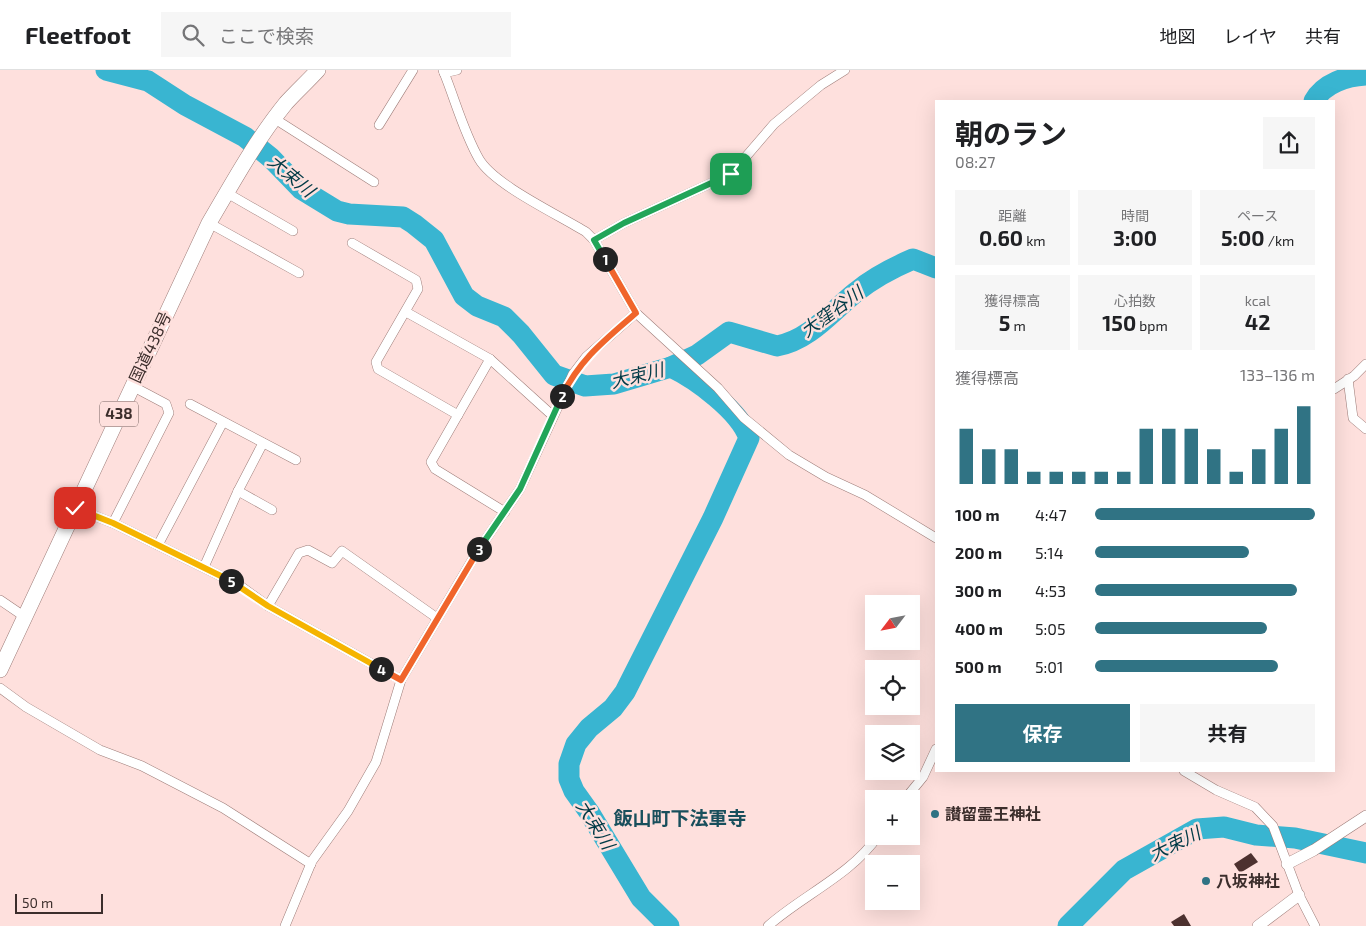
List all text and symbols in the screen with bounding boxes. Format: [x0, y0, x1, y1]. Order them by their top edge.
search box [161, 12, 511, 57]
text: Fleetfoot [25, 20, 131, 49]
icon: search [179, 21, 207, 49]
text: ここで検索 [219, 24, 314, 47]
text: 地図 [1160, 25, 1196, 47]
text: レイヤ [1224, 25, 1277, 47]
text: 共有 [1305, 25, 1341, 47]
text: 朝のラン [955, 116, 1067, 150]
button: share [1263, 117, 1315, 169]
water label: 大束川 [264, 149, 321, 202]
text: 08:27 [955, 152, 995, 171]
pin [710, 153, 752, 195]
icon: arrive [717, 160, 745, 188]
text: 距離 [998, 207, 1026, 224]
text: 時間 [1121, 207, 1149, 224]
text: ペース [1237, 207, 1278, 224]
text: 0.60 [979, 225, 1023, 250]
text: 3:00 [1113, 225, 1157, 250]
text: 5:00 [1221, 225, 1265, 250]
text: km [1023, 232, 1046, 249]
text: /km [1265, 232, 1294, 249]
pin: 1 [592, 246, 618, 272]
text: 1 [602, 251, 609, 268]
water label: 大窪谷川 [796, 280, 869, 341]
text: 獲得標高 [984, 292, 1040, 309]
text: 心拍数 [1114, 292, 1156, 309]
text: kcal [1245, 292, 1270, 309]
street label: 国道438号 [125, 308, 174, 385]
text: 42 [1245, 309, 1270, 334]
text: 5 [999, 310, 1010, 335]
text: 150 [1102, 310, 1136, 335]
text: m [1010, 317, 1026, 334]
text: bpm [1136, 317, 1168, 334]
water label: 大束川 [608, 357, 668, 392]
text: 133–136 m [1240, 365, 1315, 384]
text: 獲得標高 [955, 368, 1019, 387]
pin: 2 [550, 384, 574, 408]
text: 2 [558, 388, 567, 405]
road number: 438 [100, 402, 138, 426]
pin [54, 487, 96, 529]
icon: check [61, 494, 89, 522]
text: 100 m [955, 505, 1000, 524]
text: 4:47 [1035, 505, 1067, 524]
pin: 3 [466, 536, 492, 562]
text: 3 [476, 541, 483, 558]
text: 200 m [955, 543, 1002, 562]
text: 5:14 [1035, 543, 1064, 562]
pin: 5 [218, 568, 244, 594]
text: 5 [228, 573, 235, 590]
text: 300 m [955, 581, 1002, 600]
text: 4:53 [1035, 581, 1066, 600]
north arrow [865, 595, 920, 650]
map controls [865, 595, 920, 910]
text: 400 m [955, 619, 1003, 638]
text: 5:05 [1035, 619, 1066, 638]
pin: 4 [368, 656, 394, 682]
text: 500 m [955, 657, 1002, 676]
text: 5:01 [1035, 657, 1063, 676]
button: locate [865, 660, 920, 715]
text: 4 [377, 661, 386, 678]
button: 保存 [955, 704, 1130, 762]
button: 共有 [1140, 704, 1315, 762]
button: layers [865, 725, 920, 780]
button: + [865, 790, 920, 845]
water label: 大束川 [572, 796, 621, 855]
place label: 讃留霊王神社 [945, 804, 1041, 823]
district label: 飯山町下法軍寺 [613, 806, 747, 829]
marker: 讃留霊王神社 [929, 808, 941, 820]
water label: 大束川 [1145, 821, 1205, 865]
button: − [865, 855, 920, 910]
place label: 八坂神社 [1216, 871, 1280, 890]
marker: 八坂神社 [1200, 875, 1212, 887]
scale bar [15, 891, 102, 914]
text: 50 m [22, 894, 53, 911]

